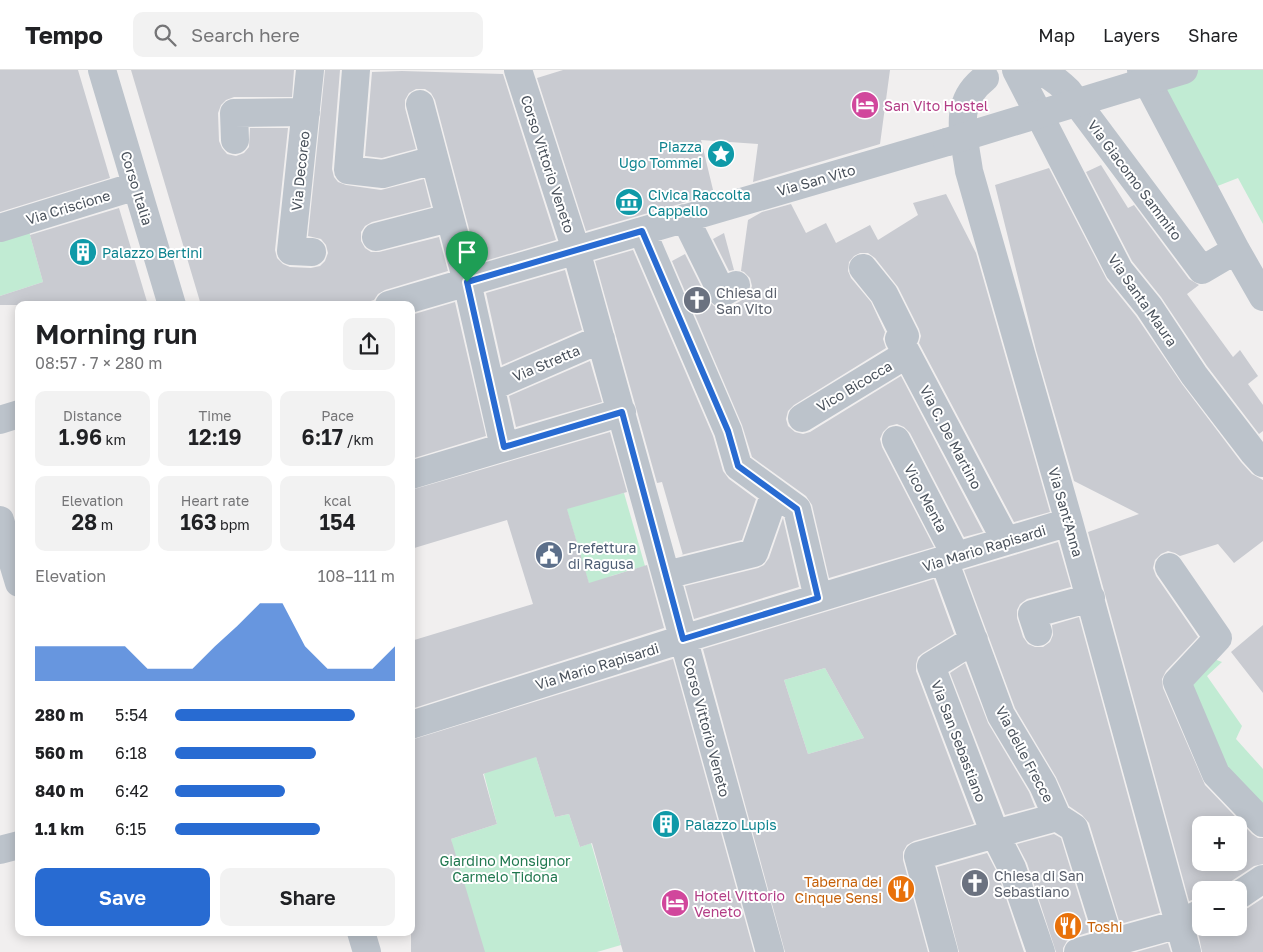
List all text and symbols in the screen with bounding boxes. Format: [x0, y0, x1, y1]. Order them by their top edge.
search box [133, 12, 483, 57]
text: Tempo [25, 20, 103, 49]
icon: search [151, 21, 179, 49]
text: Search here [191, 23, 300, 46]
text: Map [1038, 24, 1075, 46]
text: Layers [1103, 24, 1160, 46]
text: Share [1188, 24, 1238, 46]
hotel icon: San Vito Hostel [850, 90, 880, 120]
street label: Corso Vittorio Veneto [518, 93, 578, 235]
place label: San Vito Hostel [884, 97, 988, 114]
street label: Via Giacomo Sammito [1084, 117, 1186, 243]
street label: Via Decoreo [287, 130, 313, 212]
place label: Piazza Ugo Tommei [619, 138, 702, 171]
place icon: Piazza Ugo Tommei [706, 139, 736, 169]
street label: Corso Italia [118, 149, 156, 227]
street label: Via San Vito [775, 161, 857, 199]
street label: Via Criscione [24, 186, 112, 228]
place label: Civica Raccolta Cappello [648, 186, 751, 219]
museum icon: Civica Raccolta Cappello [614, 187, 644, 217]
pin [446, 231, 488, 282]
building icon: Palazzo Bertini [68, 237, 98, 267]
icon: arrive [453, 238, 481, 266]
place label: Palazzo Bertini [102, 244, 203, 261]
street label: Via Santa Maura [1105, 251, 1181, 349]
place label: Chiesa di San Vito [716, 284, 777, 317]
church icon: Chiesa di San Vito [682, 285, 712, 315]
text: Morning run [35, 317, 198, 350]
button: share [343, 318, 395, 370]
street label: Via Stretta [510, 341, 582, 385]
text: 08:57 · 7 × 280 m [35, 353, 162, 373]
street label: Vico Bicocca [813, 357, 895, 415]
street label: Via C. De Martino [917, 382, 985, 492]
text: Distance [63, 407, 122, 424]
text: Time [199, 407, 231, 424]
text: Pace [321, 407, 354, 424]
text: 1.96 [59, 424, 102, 450]
text: 12:19 [188, 424, 242, 450]
text: 6:17 [302, 424, 343, 450]
text: km [102, 431, 126, 448]
text: /km [343, 431, 374, 448]
street label: Vico Menta [901, 461, 951, 535]
street label: Via Sant'Anna [1045, 465, 1087, 559]
text: Elevation [61, 492, 123, 509]
text: Heart rate [181, 492, 249, 509]
text: kcal [324, 492, 351, 509]
text: 28 [71, 509, 97, 535]
text: 163 [180, 509, 217, 535]
text: 154 [319, 509, 356, 535]
text: m [97, 516, 113, 533]
text: bpm [217, 516, 250, 533]
street label: Via Mario Rapisardi [920, 521, 1048, 575]
place label: Prefettura di Ragusa [568, 539, 636, 572]
public building icon: Prefettura di Ragusa [534, 540, 564, 570]
text: Elevation [35, 566, 106, 586]
text: 108–111 m [318, 566, 395, 586]
street label: Via Mario Rapisardi [533, 639, 661, 693]
street label: Corso Vittorio Veneto [680, 655, 734, 799]
street label: Via San Sebastiano [928, 678, 990, 804]
street label: Via delle Frecce [992, 703, 1058, 805]
text: 280 m [35, 705, 83, 725]
text: 5:54 [115, 705, 148, 725]
text: 560 m [35, 743, 83, 763]
text: 6:18 [115, 743, 147, 763]
text: 840 m [35, 781, 84, 801]
text: 6:42 [115, 781, 149, 801]
building icon: Palazzo Lupis [651, 809, 681, 839]
place label: Palazzo Lupis [685, 816, 777, 833]
map controls [1192, 816, 1247, 936]
button: + [1192, 816, 1247, 871]
text: 1.1 km [35, 819, 84, 839]
text: 6:15 [115, 819, 147, 839]
park label: Giardino Monsignor Carmelo Tidona [439, 852, 571, 885]
place label: Chiesa di San Sebastiano [994, 867, 1084, 900]
button: Save [35, 868, 210, 926]
button: Share [220, 868, 395, 926]
church icon: Chiesa di San Sebastiano [960, 868, 990, 898]
place label: Taberna dei Cinque Sensi [795, 873, 882, 906]
restaurant icon: Taberna dei Cinque Sensi [886, 874, 916, 904]
button: − [1192, 881, 1247, 936]
place label: Hotel Vittorio Veneto [694, 887, 785, 920]
hotel icon: Hotel Vittorio Veneto [660, 888, 690, 918]
restaurant icon: Toshi [1053, 911, 1083, 941]
place label: Toshi [1087, 918, 1123, 935]

